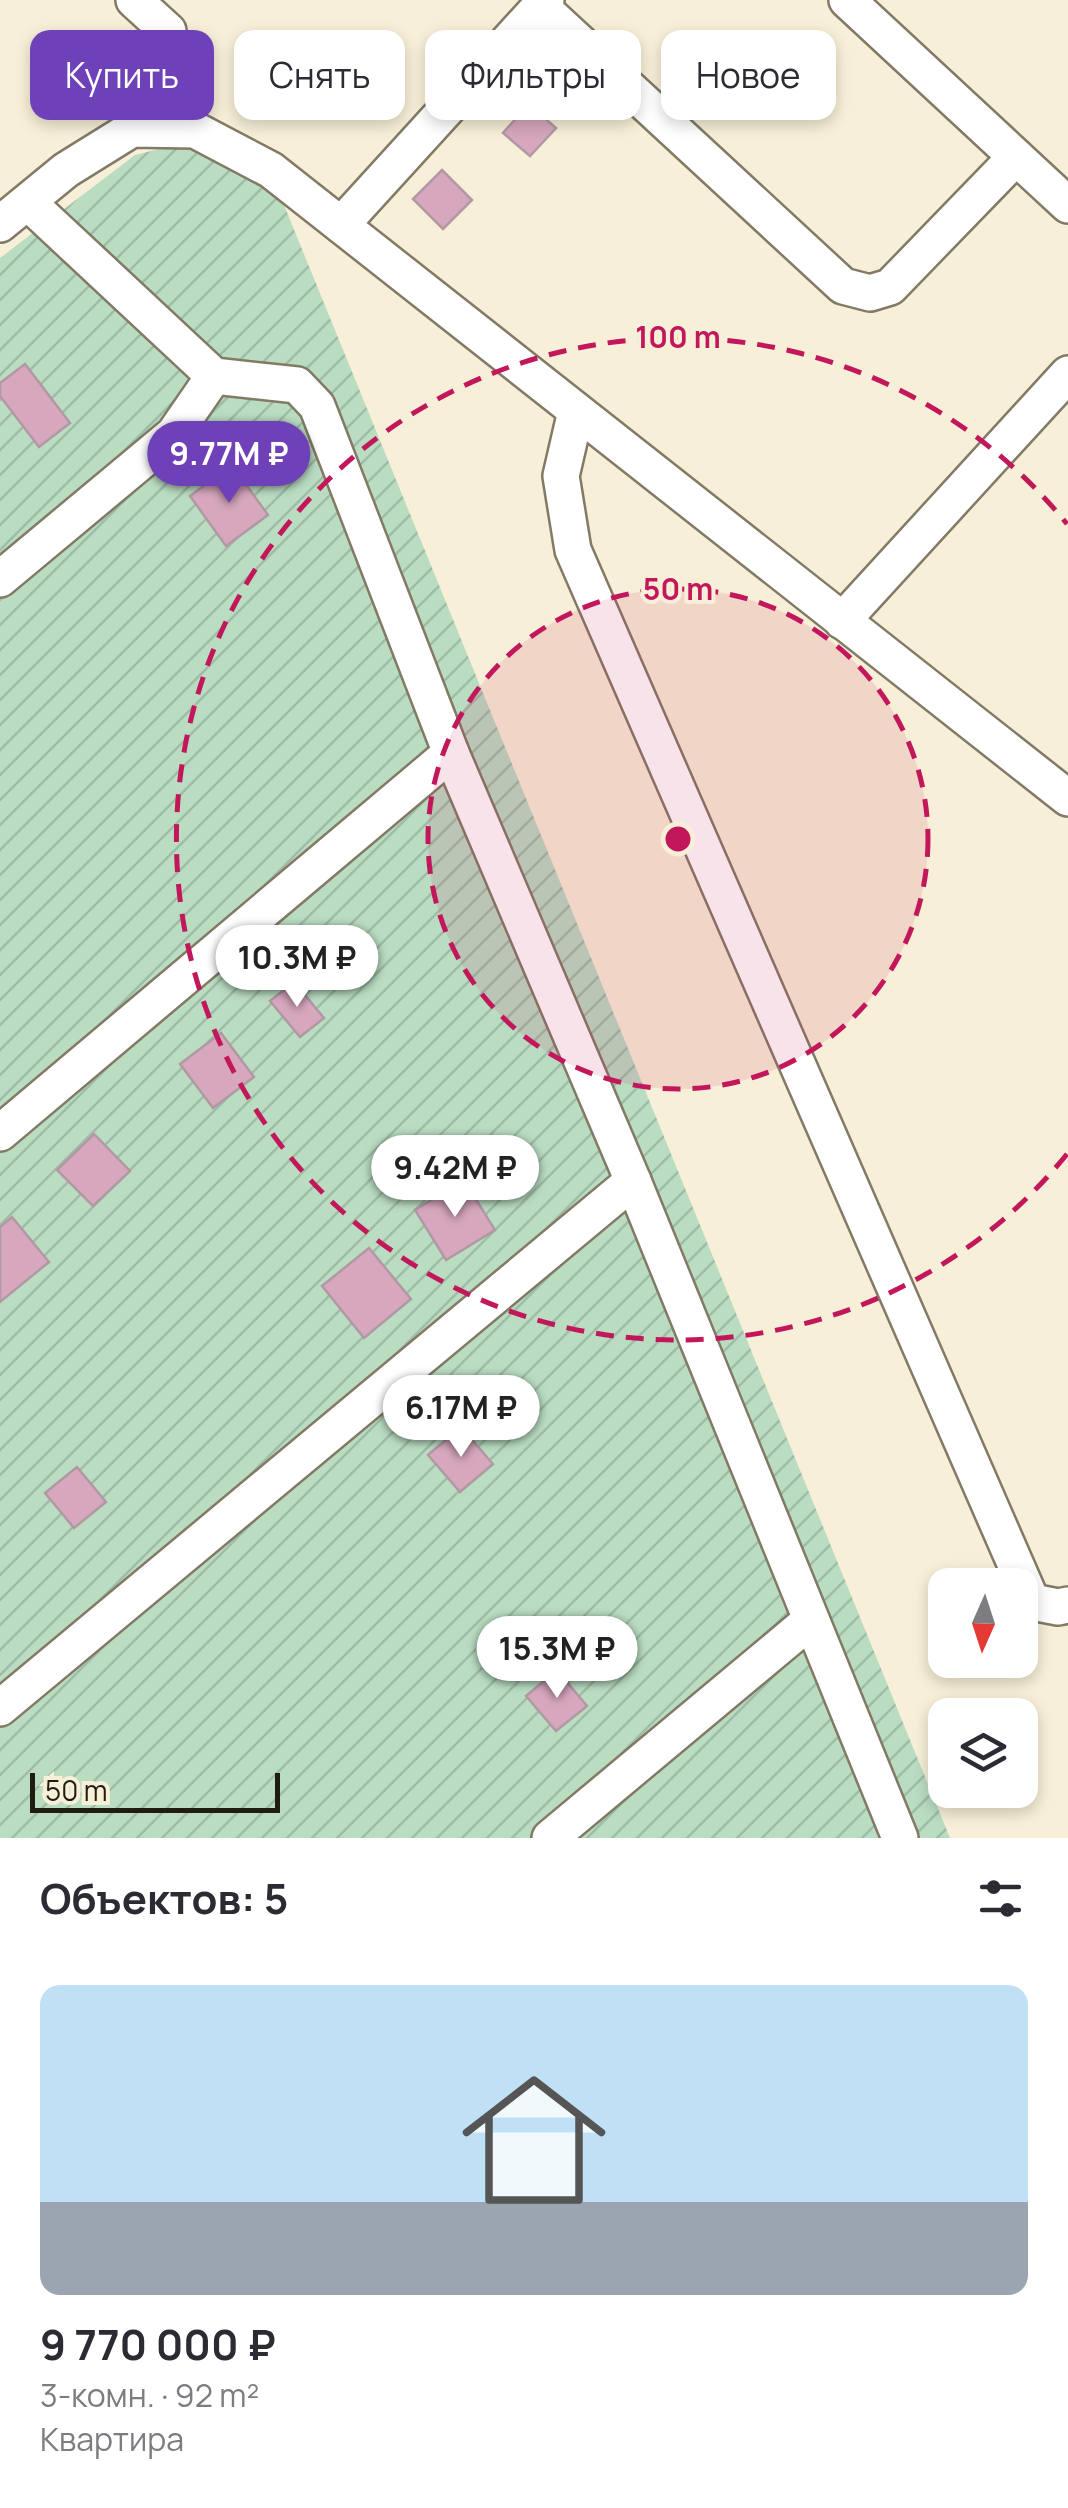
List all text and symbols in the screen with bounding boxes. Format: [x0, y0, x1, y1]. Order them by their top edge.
chip: Купить [30, 30, 214, 120]
chip: Снять [234, 30, 405, 120]
chip: Фильтры [425, 30, 641, 120]
chip: Новое [661, 30, 836, 120]
text: 100 m [635, 316, 721, 357]
pin: 9.77M ₽ [137, 421, 321, 506]
text: 9.77M ₽ [169, 431, 289, 475]
text: 50 m [643, 568, 713, 609]
centre of rings [660, 821, 696, 857]
pin: 10.3M ₽ [205, 925, 389, 1010]
text: 10.3M ₽ [237, 935, 357, 979]
pin: 9.42M ₽ [363, 1135, 547, 1220]
text: 9.42M ₽ [393, 1145, 517, 1189]
pin: 6.17M ₽ [369, 1375, 553, 1460]
text: 6.17M ₽ [405, 1385, 517, 1429]
north arrow [928, 1568, 1038, 1678]
map controls [928, 1568, 1038, 1808]
pin: 15.3M ₽ [465, 1616, 649, 1701]
text: 15.3M ₽ [499, 1626, 615, 1670]
button: layers [928, 1698, 1038, 1808]
scale bar [30, 1768, 280, 1812]
text: 50 m [45, 1771, 108, 1809]
text: Объектов: 5 [40, 1869, 288, 1927]
icon: filters [973, 1871, 1028, 1926]
icon: home [444, 2050, 624, 2230]
text: 9 770 000 ₽ [40, 2315, 276, 2373]
text: 3-комн. · 92 m² [40, 2373, 259, 2417]
text: Квартира [40, 2417, 184, 2461]

